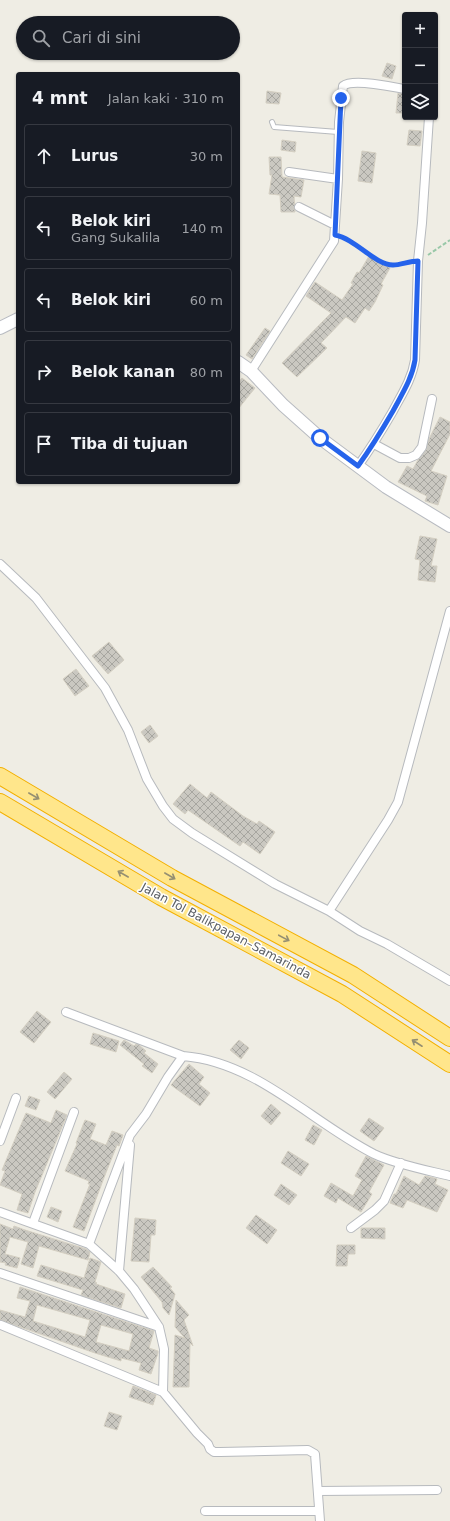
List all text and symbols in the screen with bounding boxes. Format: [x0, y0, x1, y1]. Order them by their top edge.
map controls [402, 12, 438, 120]
button: + [402, 12, 438, 48]
search box [16, 16, 240, 60]
icon: search [30, 27, 52, 49]
text: Cari di sini [62, 29, 141, 47]
button: − [402, 48, 438, 84]
button: layers [402, 84, 438, 120]
text: 4 mnt [32, 88, 88, 108]
route end [332, 89, 350, 107]
text: Jalan kaki · 310 m [108, 91, 224, 106]
icon: ahead [33, 145, 55, 167]
text: Lurus [71, 147, 118, 165]
text: 30 m [190, 149, 223, 164]
text: Belok kiri [71, 212, 151, 230]
icon: left [33, 217, 55, 239]
text: 140 m [181, 221, 223, 236]
text: Gang Sukalila [71, 230, 160, 245]
icon: left [33, 289, 55, 311]
text: Belok kiri [71, 291, 151, 309]
text: 60 m [190, 293, 223, 308]
icon: right [33, 361, 55, 383]
text: Belok kanan [71, 363, 175, 381]
text: 80 m [190, 365, 223, 380]
route start [311, 429, 329, 447]
icon: arrive [33, 433, 55, 455]
text: Tiba di tujuan [71, 435, 188, 453]
one-way arrow [28, 793, 40, 801]
one-way arrow [117, 870, 129, 878]
one-way arrow [164, 873, 176, 881]
street label: Jalan Tol Balikpapan–Samarinda [138, 880, 313, 982]
one-way arrow [278, 934, 290, 942]
one-way arrow [412, 1039, 423, 1047]

